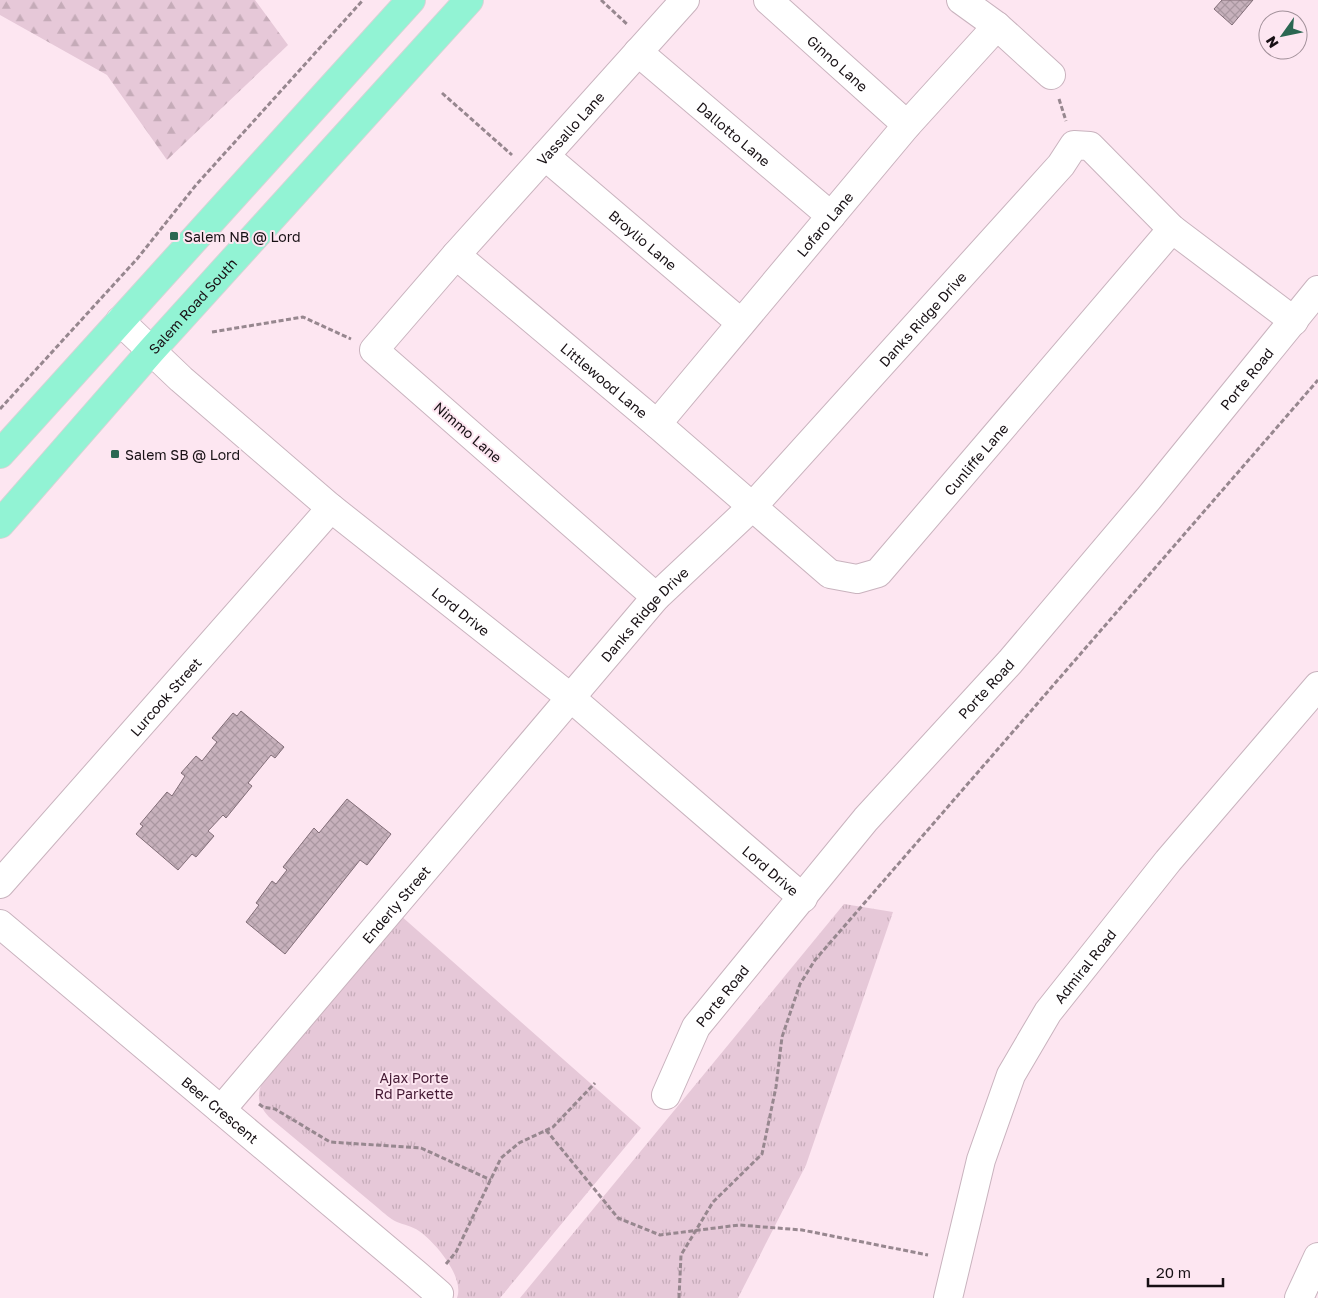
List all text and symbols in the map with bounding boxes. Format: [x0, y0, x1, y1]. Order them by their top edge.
north arrow [1258, 10, 1308, 60]
street label: Ginno Lane [804, 31, 872, 94]
text: N [1262, 33, 1282, 51]
street label: Vassallo Lane [533, 88, 607, 168]
street label: Dallotto Lane [694, 98, 774, 169]
street label: Lofaro Lane [793, 188, 856, 259]
street label: Broylio Lane [606, 206, 681, 273]
place label: Salem NB @ Lord [184, 228, 301, 245]
marker: Salem NB @ Lord [168, 230, 180, 242]
street label: Salem Road South [145, 254, 240, 357]
street label: Danks Ridge Drive [875, 268, 969, 370]
street label: Littlewood Lane [558, 339, 651, 421]
street label: Porte Road [1216, 344, 1276, 413]
street label: Nimmo Lane [431, 398, 505, 466]
street label: Cunliffe Lane [940, 419, 1011, 498]
place label: Salem SB @ Lord [125, 446, 240, 463]
marker: Salem SB @ Lord [109, 448, 121, 460]
street label: Danks Ridge Drive [597, 563, 691, 665]
street label: Lord Drive [429, 583, 493, 639]
street label: Lurcook Street [126, 654, 204, 739]
street label: Porte Road [954, 655, 1017, 722]
street label: Lord Drive [739, 842, 802, 899]
street label: Enderly Street [358, 862, 433, 946]
street label: Admiral Road [1050, 926, 1119, 1006]
street label: Porte Road [692, 961, 752, 1030]
park label: Ajax Porte Rd Parkette [375, 1069, 453, 1102]
street label: Beer Crescent [179, 1072, 262, 1146]
scale bar [1148, 1256, 1223, 1288]
text: 20 m [1156, 1263, 1191, 1281]

